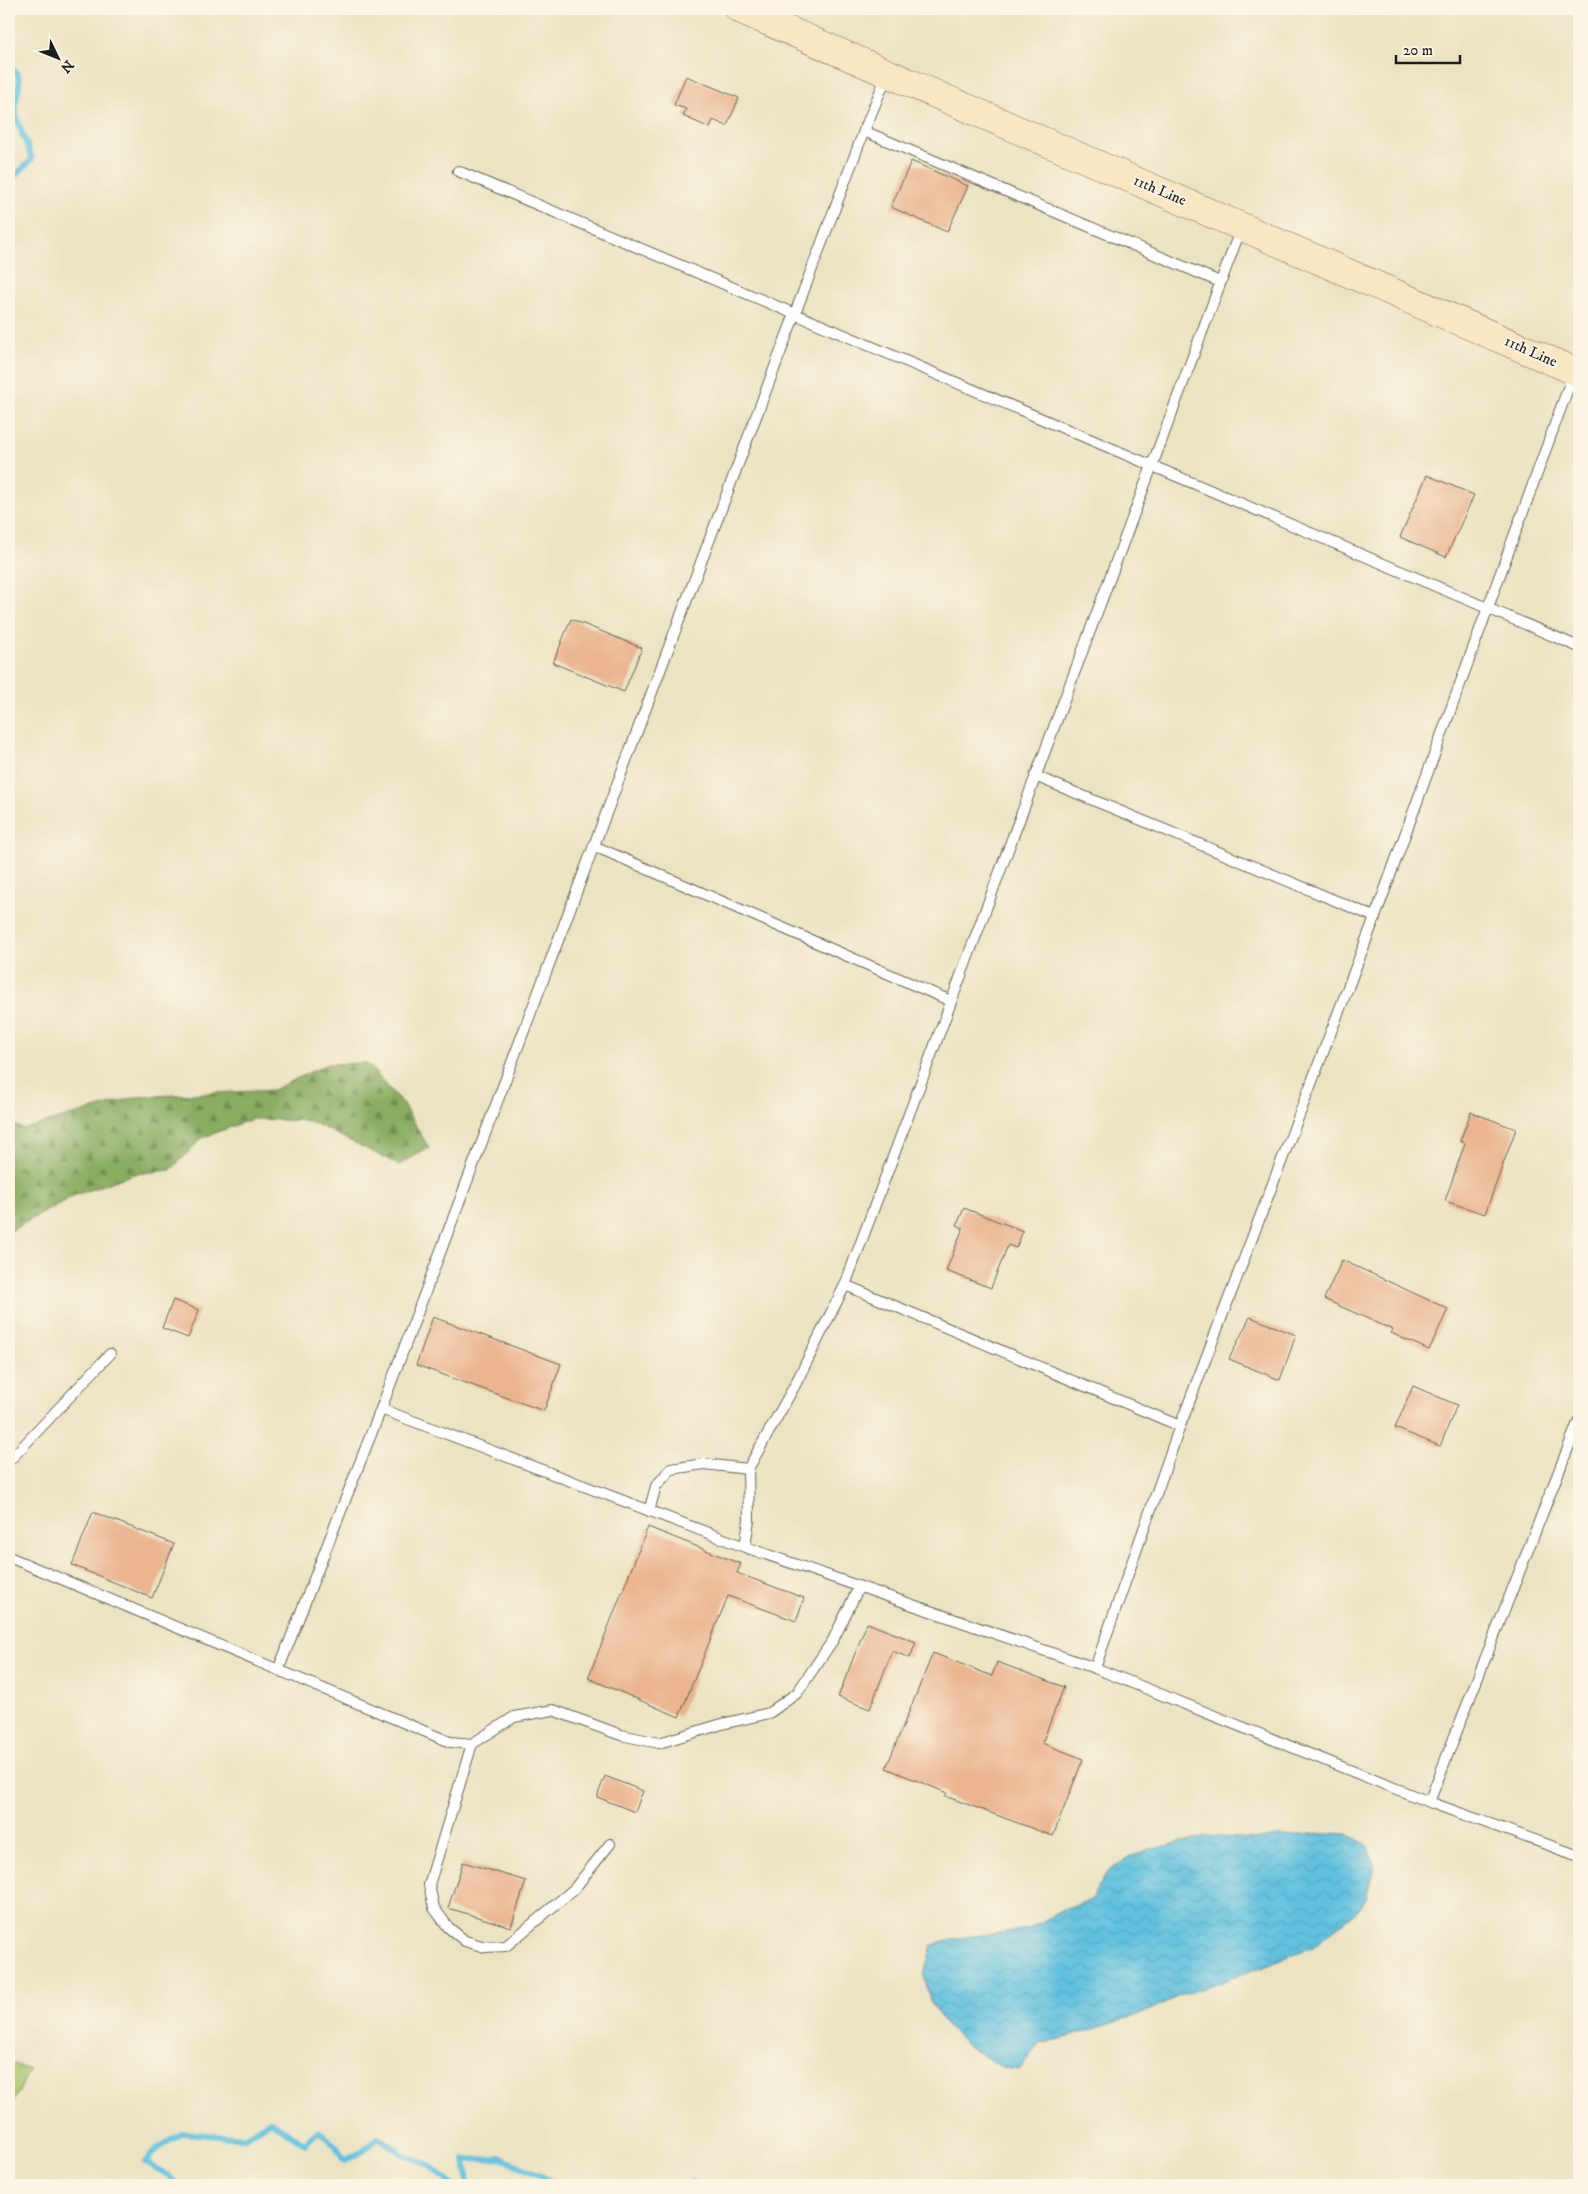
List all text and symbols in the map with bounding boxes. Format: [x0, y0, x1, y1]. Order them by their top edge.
north arrow [32, 32, 82, 82]
scale bar [1396, 32, 1459, 64]
text: 20 m [1403, 41, 1433, 60]
text: N [56, 56, 77, 77]
street label: 11th Line [1131, 171, 1189, 210]
street label: 11th Line [1502, 331, 1560, 371]

